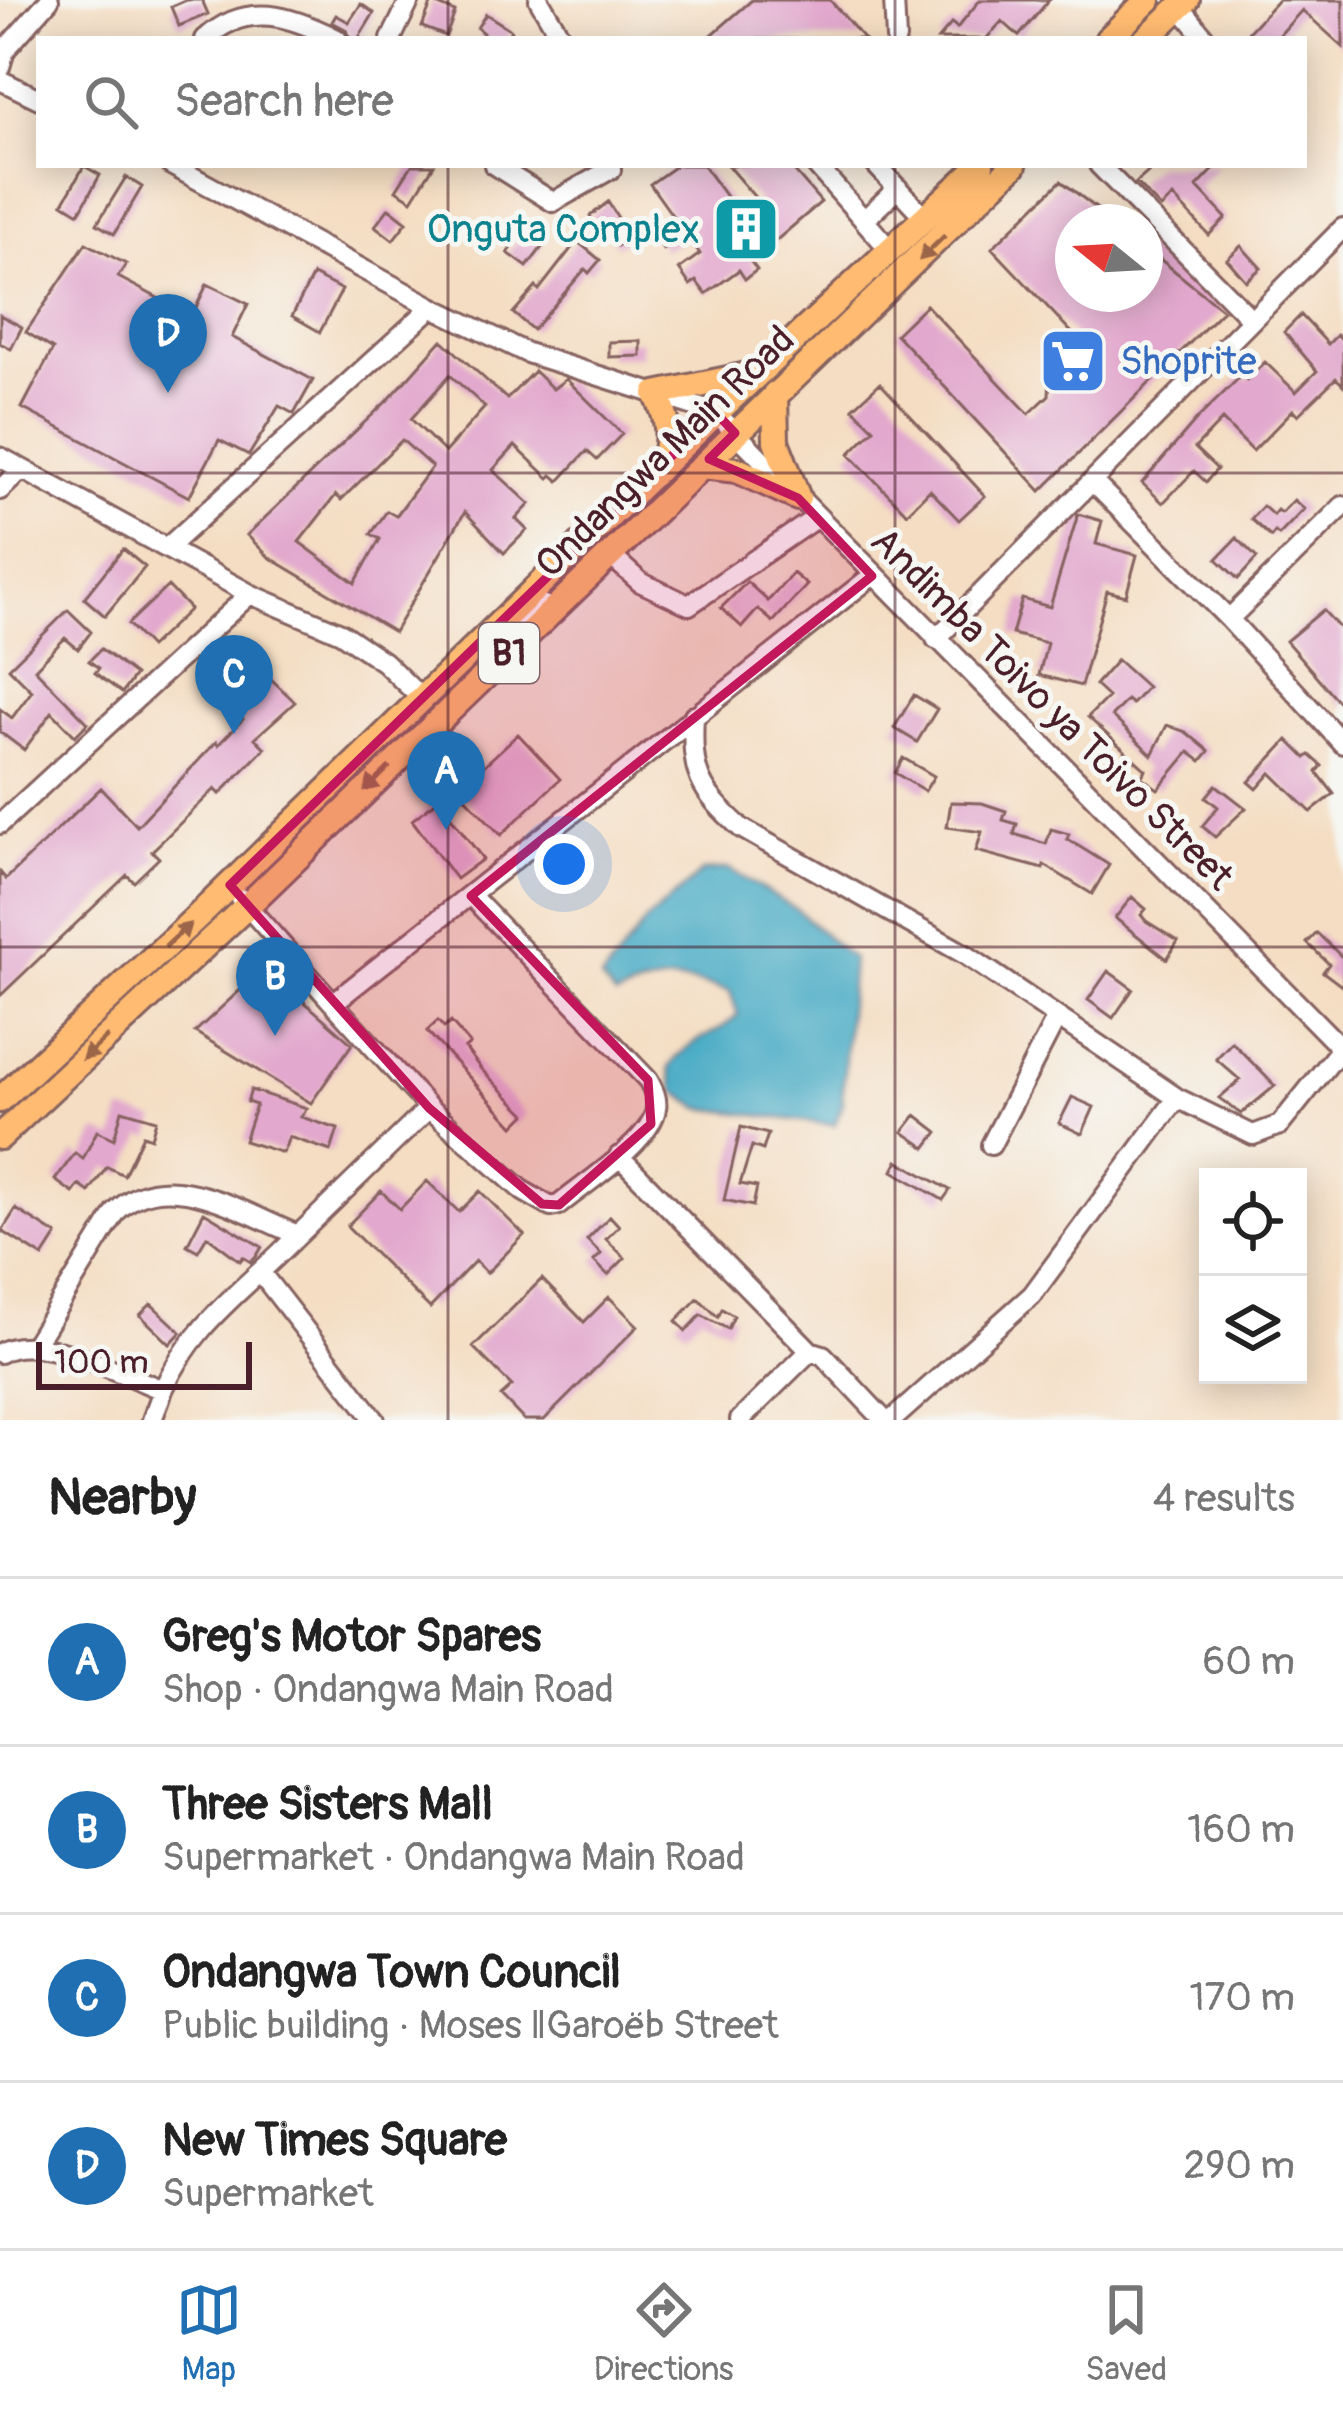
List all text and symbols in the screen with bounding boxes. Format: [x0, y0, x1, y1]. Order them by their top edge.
search box [36, 36, 1307, 168]
icon: search [78, 69, 144, 135]
text: Search here [174, 74, 394, 130]
building icon: Onguta Complex [711, 194, 781, 264]
north arrow [1055, 204, 1163, 312]
place label: Onguta Complex [427, 205, 700, 254]
one-way arrow [917, 233, 946, 261]
pin: D [129, 294, 207, 393]
street label: Ondangwa Main Road [525, 316, 805, 588]
supermarket icon: Shoprite [1038, 326, 1108, 396]
place label: Shoprite [1120, 337, 1257, 386]
street label: Andimba Toivo ya Toivo Street [860, 517, 1244, 901]
road number: B1 [479, 623, 539, 683]
pin: C [195, 635, 273, 734]
pin: A [407, 731, 485, 830]
one-way arrow [363, 765, 392, 793]
your location [534, 834, 594, 894]
one-way arrow [164, 922, 193, 949]
pin: B [236, 937, 314, 1036]
one-way arrow [81, 1034, 110, 1061]
map controls [1199, 1168, 1307, 1384]
button: locate [1199, 1168, 1307, 1276]
button: layers [1199, 1276, 1307, 1384]
scale bar [36, 1336, 252, 1389]
text: 100 m [54, 1342, 148, 1383]
text: Nearby [48, 1466, 196, 1530]
text: 4 results [1153, 1474, 1295, 1523]
text: Greg's Motor Spares [162, 1609, 541, 1665]
text: A [74, 1637, 100, 1686]
text: 60 m [1203, 1637, 1295, 1686]
text: Shop · Ondangwa Main Road [162, 1665, 614, 1714]
text: Three Sisters Mall [162, 1777, 493, 1833]
text: B [76, 1805, 98, 1854]
text: 160 m [1187, 1805, 1295, 1854]
text: Supermarket · Ondangwa Main Road [162, 1833, 745, 1882]
text: Ondangwa Town Council [162, 1945, 621, 2001]
text: C [75, 1973, 99, 2022]
text: 170 m [1189, 1973, 1295, 2022]
text: Public building · Moses ǁGaroëb Street [162, 2001, 779, 2050]
text: New Times Square [162, 2113, 507, 2169]
text: D [75, 2141, 99, 2190]
text: 290 m [1183, 2141, 1295, 2190]
text: Supermarket [162, 2169, 374, 2218]
tab: Map [176, 2277, 242, 2390]
tab: Directions [594, 2277, 734, 2390]
tab: Saved [1085, 2277, 1167, 2390]

